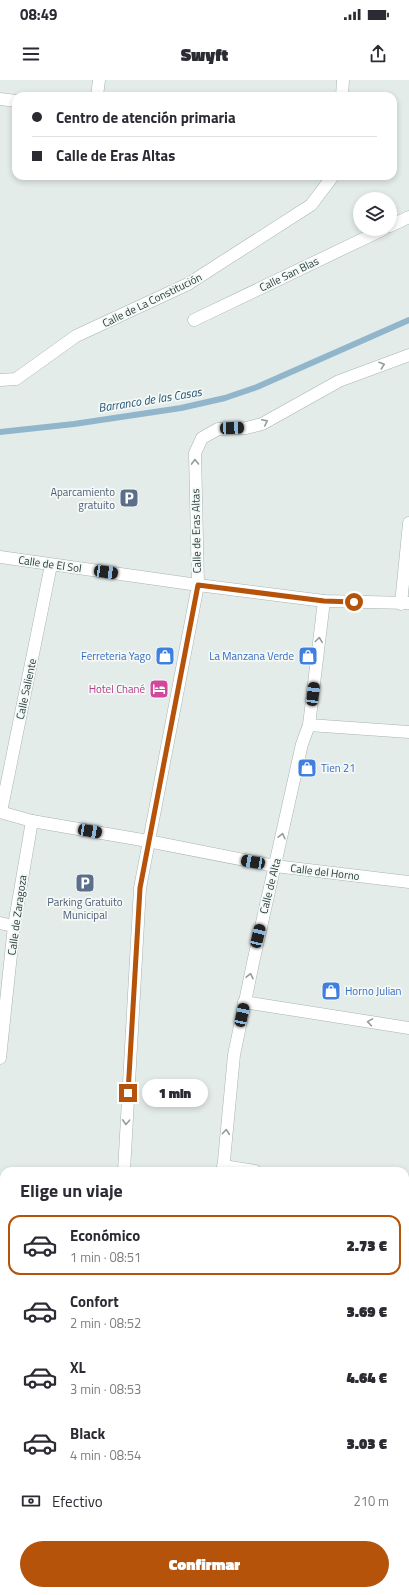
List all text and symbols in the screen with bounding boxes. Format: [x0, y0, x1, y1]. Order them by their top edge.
text: 08:49 [20, 3, 57, 26]
text: Swyft [181, 41, 228, 68]
icon: menu [20, 43, 42, 65]
icon: share [367, 43, 389, 65]
text: Centro de atención primaria [56, 106, 236, 129]
text: Calle de Eras Altas [56, 144, 175, 167]
map controls [353, 192, 397, 236]
button: layers [353, 192, 397, 236]
street label: Calle San Blas [257, 253, 321, 295]
street label: Calle de La Constitución [99, 269, 205, 331]
one-way arrow [378, 362, 385, 370]
water label: Barranco de las Casas [97, 382, 204, 417]
one-way arrow [261, 419, 269, 426]
car [220, 422, 244, 434]
one-way arrow [191, 459, 199, 465]
place label: Aparcamiento gratuito [50, 484, 115, 513]
parking icon: Aparcamiento gratuito [118, 487, 140, 509]
street label: Calle de Eras Altas [187, 488, 205, 574]
street label: Calle de El Sol [17, 552, 83, 576]
car [93, 564, 119, 580]
route start [345, 593, 363, 611]
one-way arrow [314, 637, 323, 643]
shop icon: Ferreteria Yago [154, 645, 176, 667]
shop icon: La Manzana Verde [297, 645, 319, 667]
place label: Ferreteria Yago [81, 648, 151, 664]
place label: La Manzana Verde [209, 648, 294, 664]
street label: Calle Saliente [12, 657, 40, 721]
hotel icon: Hotel Chané [148, 678, 170, 700]
place label: Hotel Chané [89, 681, 145, 697]
car [306, 681, 320, 707]
shop icon: Tien 21 [296, 757, 318, 779]
place label: Tien 21 [321, 760, 355, 776]
car [77, 823, 103, 839]
one-way arrow [278, 833, 286, 839]
car [240, 854, 266, 870]
street label: Calle de Alta [255, 856, 285, 916]
street label: Calle del Horno [289, 860, 361, 884]
parking icon: Parking Gratuito Municipal [74, 872, 96, 894]
street label: Calle de Zaragoza [3, 873, 31, 956]
place label: Parking Gratuito Municipal [47, 894, 123, 923]
car [249, 923, 267, 949]
one-way arrow [245, 973, 253, 979]
shop icon: Horno Julian [320, 980, 342, 1002]
place label: Horno Julian [345, 983, 402, 999]
car [234, 1002, 250, 1028]
one-way arrow [367, 1018, 374, 1027]
callout: 1 min [142, 1079, 208, 1107]
text: 1 min [159, 1083, 191, 1103]
route end [119, 1084, 137, 1102]
one-way arrow [122, 1119, 131, 1125]
one-way arrow [222, 1129, 231, 1135]
text: Elige un viaje [20, 1177, 123, 1204]
text: Económico [70, 1224, 140, 1247]
icon: car [22, 1227, 58, 1263]
text: 2.73 € [347, 1234, 387, 1257]
text: 1 min · 08:51 [70, 1247, 141, 1267]
text: Confort [70, 1290, 119, 1313]
icon: car [22, 1293, 58, 1329]
text: 3.69 € [347, 1300, 387, 1323]
text: 2 min · 08:52 [70, 1313, 141, 1333]
text: XL [70, 1356, 86, 1379]
icon: car [22, 1359, 58, 1395]
text: 4.64 € [347, 1366, 387, 1389]
text: 3 min · 08:53 [70, 1379, 141, 1399]
text: Black [70, 1422, 105, 1445]
icon: car [22, 1425, 58, 1461]
text: 3.03 € [347, 1432, 387, 1455]
text: 4 min · 08:54 [70, 1445, 141, 1465]
icon: cash [20, 1490, 42, 1512]
text: Efectivo [52, 1490, 103, 1513]
text: 210 m [353, 1491, 389, 1511]
button: Confirmar [20, 1541, 389, 1587]

